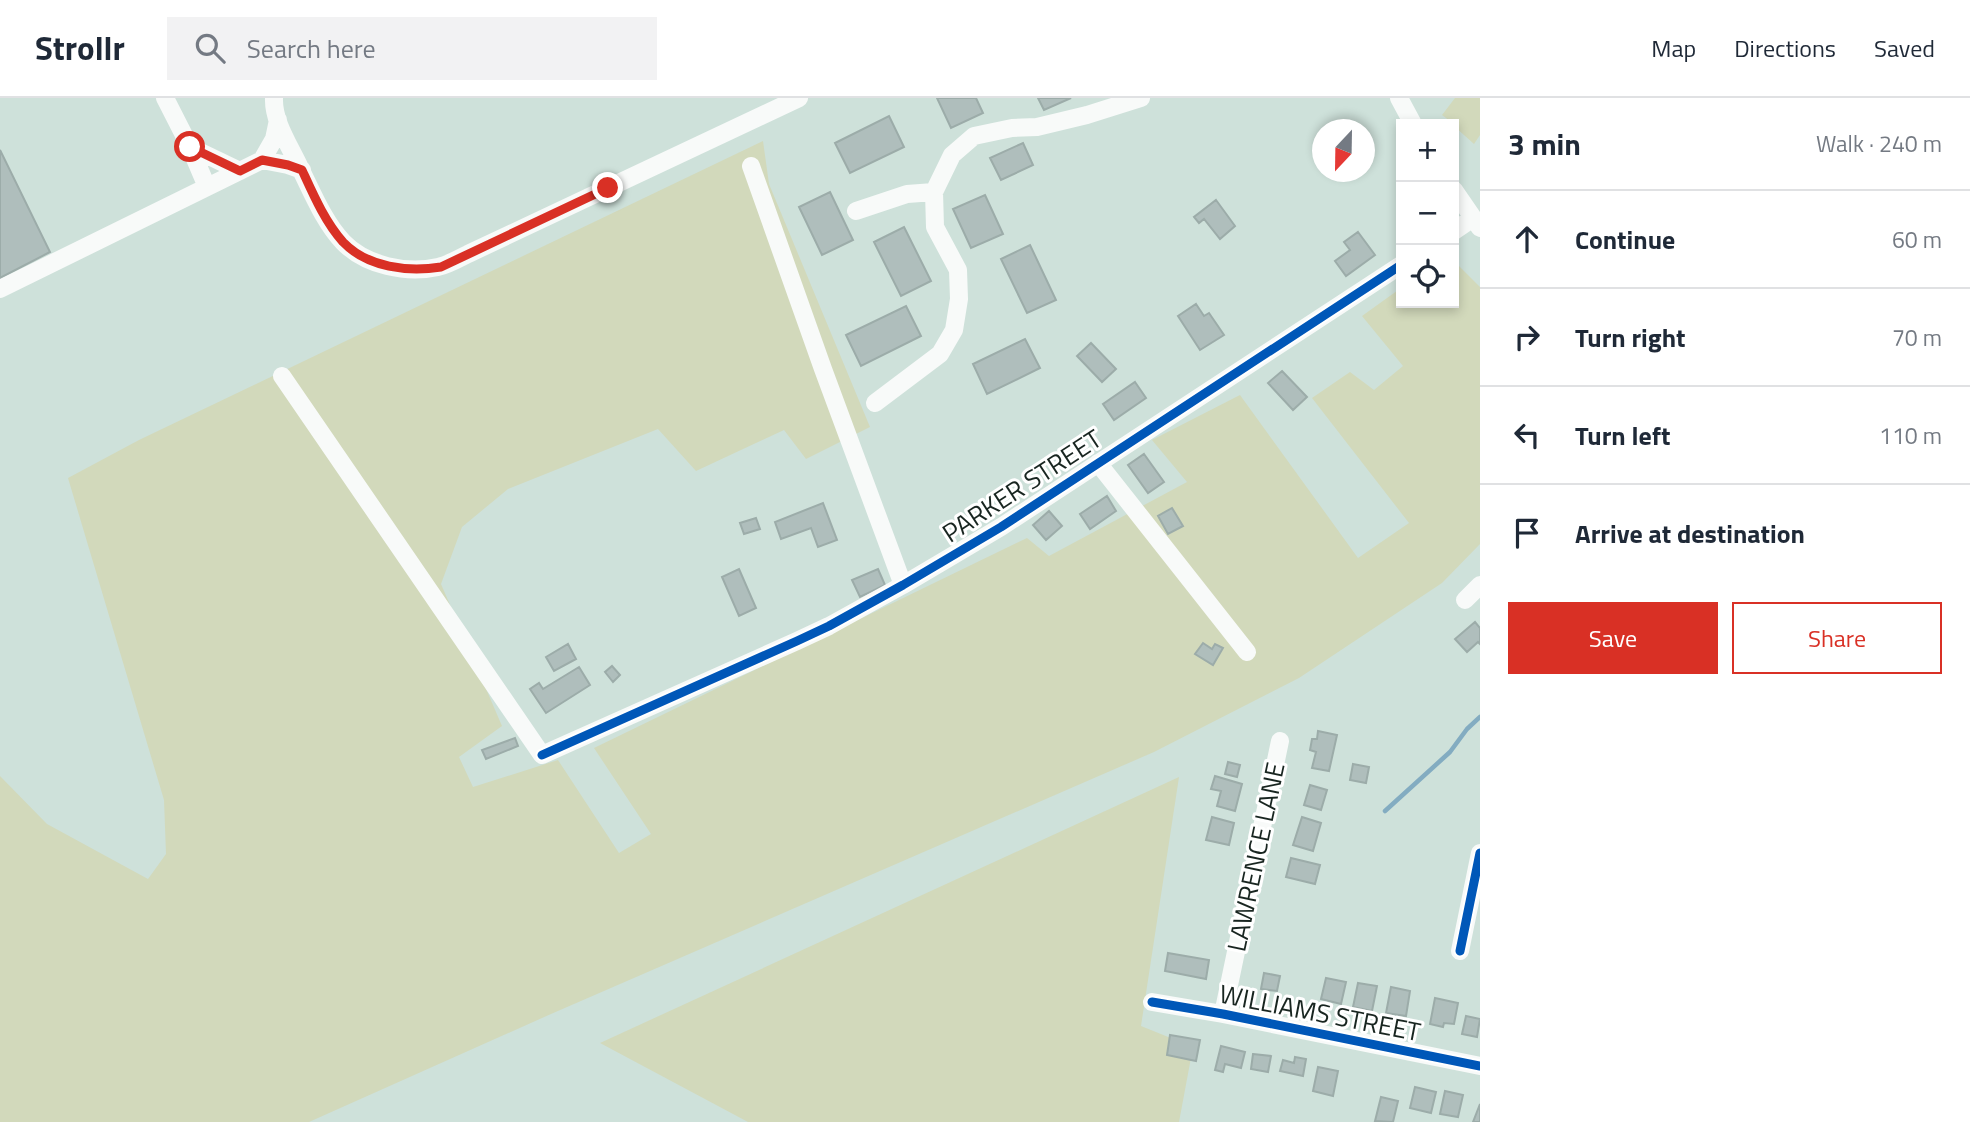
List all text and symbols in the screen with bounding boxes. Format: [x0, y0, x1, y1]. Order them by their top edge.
search box [167, 17, 657, 80]
text: Strollr [35, 23, 125, 73]
icon: search [191, 29, 229, 67]
text: Search here [247, 29, 376, 68]
text: Map [1651, 30, 1696, 66]
text: Directions [1734, 30, 1836, 66]
text: Saved [1874, 30, 1935, 66]
north arrow [1312, 119, 1375, 182]
map controls [1396, 119, 1459, 308]
button: + [1396, 119, 1459, 182]
text: 3 min [1508, 121, 1581, 167]
text: Walk · 240 m [1816, 126, 1942, 161]
route start [174, 131, 205, 162]
route end [592, 172, 623, 203]
button: − [1396, 182, 1459, 245]
icon: ahead [1508, 220, 1546, 258]
text: Continue [1575, 220, 1675, 259]
text: 60 m [1892, 222, 1942, 257]
button: locate [1396, 245, 1459, 308]
icon: right [1508, 318, 1546, 356]
text: Turn right [1575, 318, 1686, 357]
text: 70 m [1892, 320, 1942, 355]
icon: left [1508, 416, 1546, 454]
text: Turn left [1575, 416, 1670, 455]
text: 110 m [1879, 418, 1942, 453]
street label: PARKER STREET [934, 419, 1109, 552]
icon: arrive [1508, 514, 1546, 552]
text: Arrive at destination [1575, 514, 1805, 553]
button: Save [1508, 602, 1718, 674]
button: Share [1732, 602, 1942, 674]
street label: LAWRENCE LANE [1216, 759, 1295, 955]
street label: WILLIAMS STREET [1216, 974, 1424, 1051]

